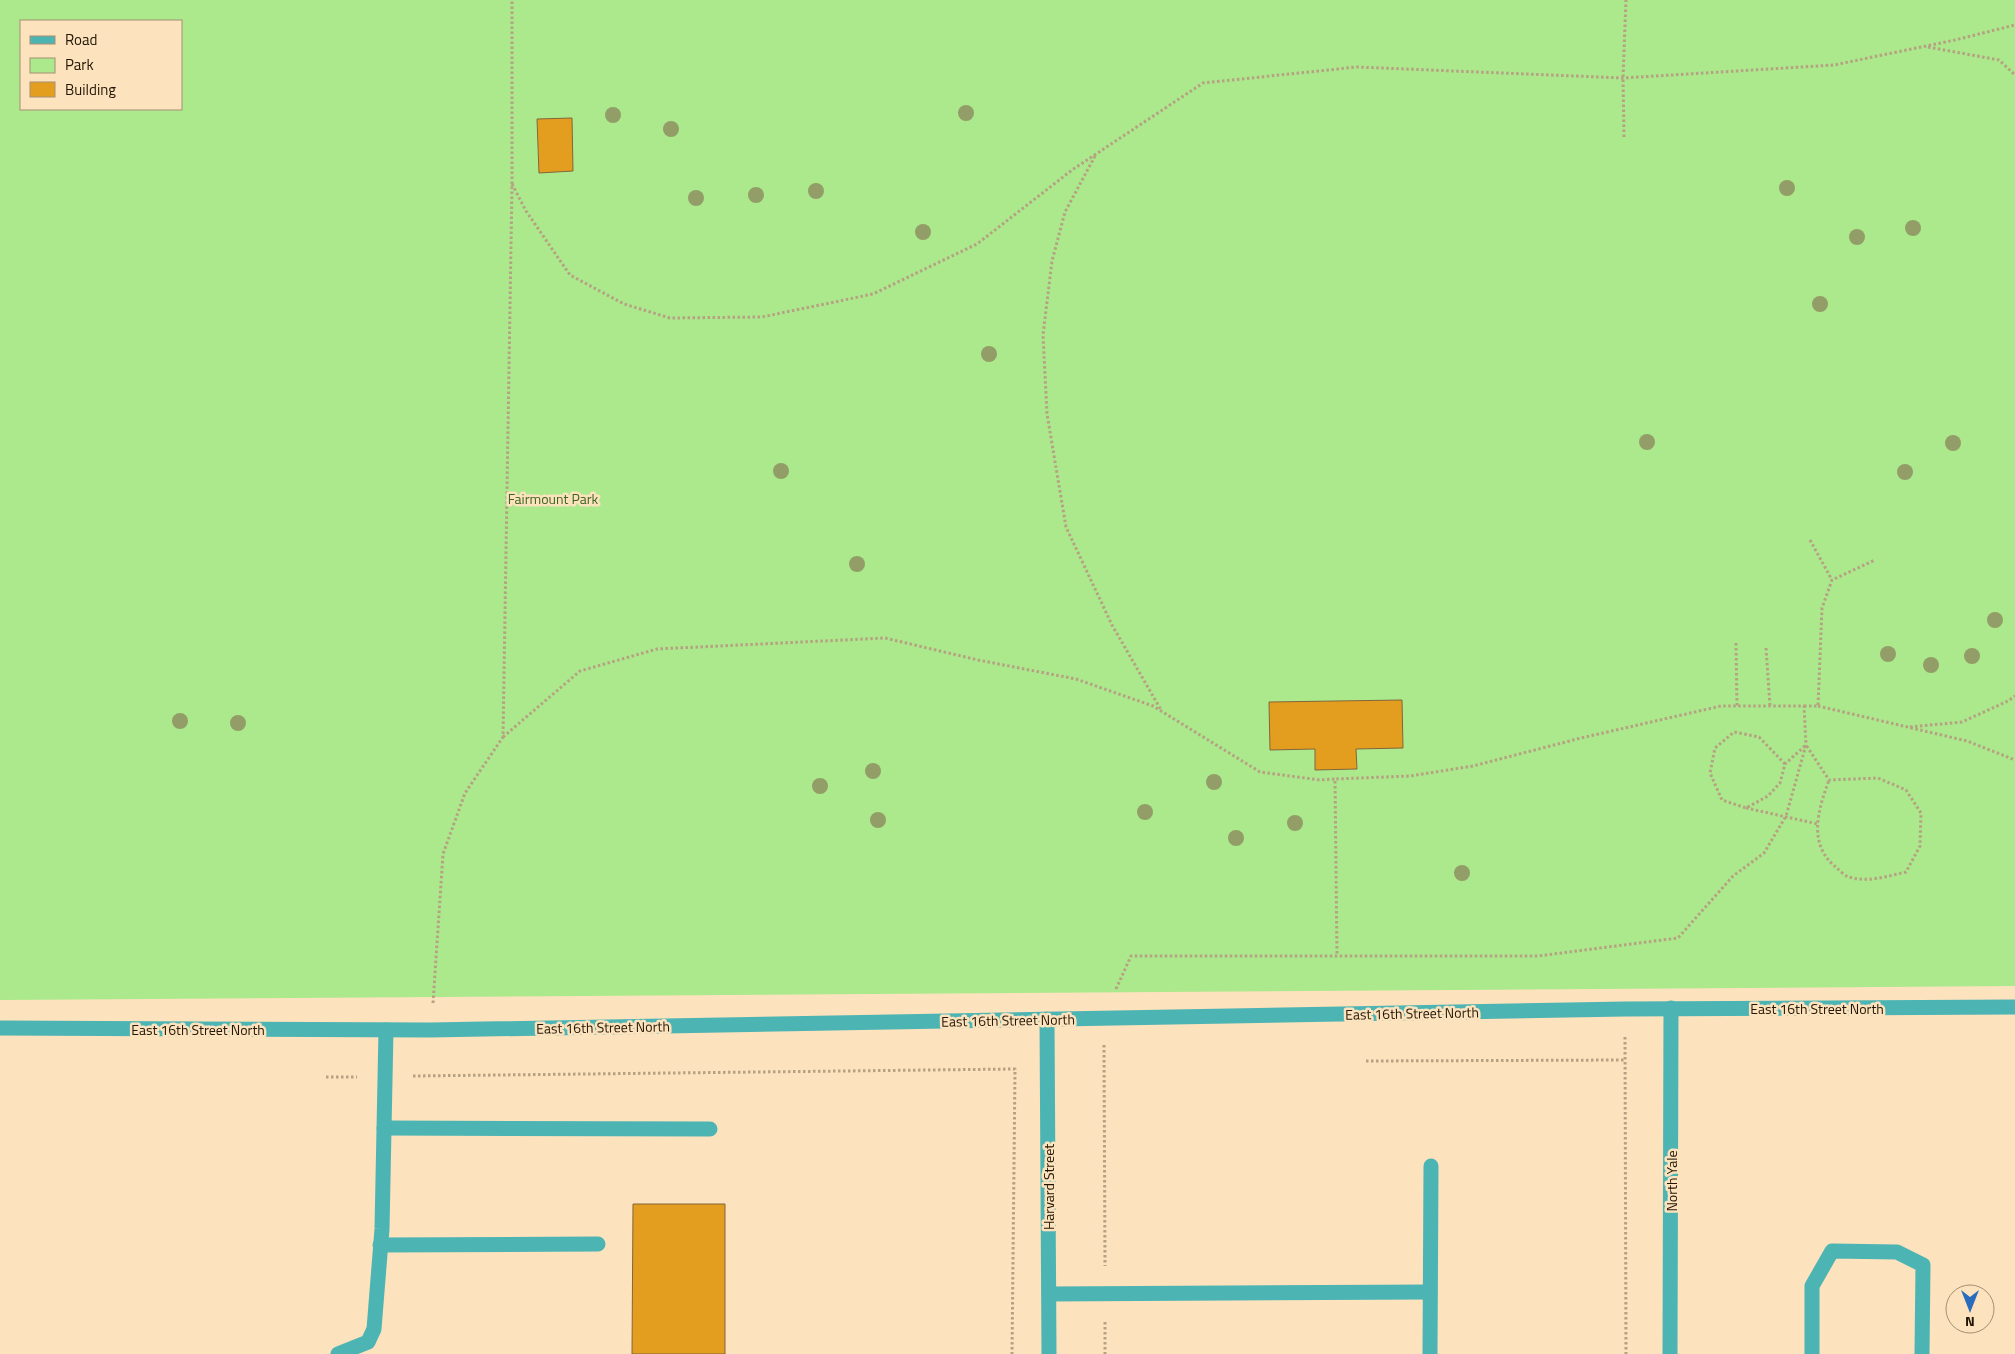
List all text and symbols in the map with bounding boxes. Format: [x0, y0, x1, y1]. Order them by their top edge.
legend [20, 20, 182, 110]
text: Road [65, 28, 97, 51]
text: Park [65, 53, 94, 76]
text: Building [65, 78, 116, 101]
park label: Fairmount Park [508, 488, 599, 509]
street label: East 16th Street North [1750, 998, 1884, 1019]
street label: East 16th Street North [1345, 1001, 1479, 1025]
street label: East 16th Street North [941, 1008, 1075, 1032]
street label: East 16th Street North [536, 1015, 670, 1039]
street label: East 16th Street North [131, 1019, 265, 1040]
street label: Harvard Street [1038, 1144, 1059, 1230]
street label: North Yale [1661, 1150, 1682, 1212]
north arrow [1945, 1284, 1995, 1334]
text: N [1965, 1312, 1975, 1333]

